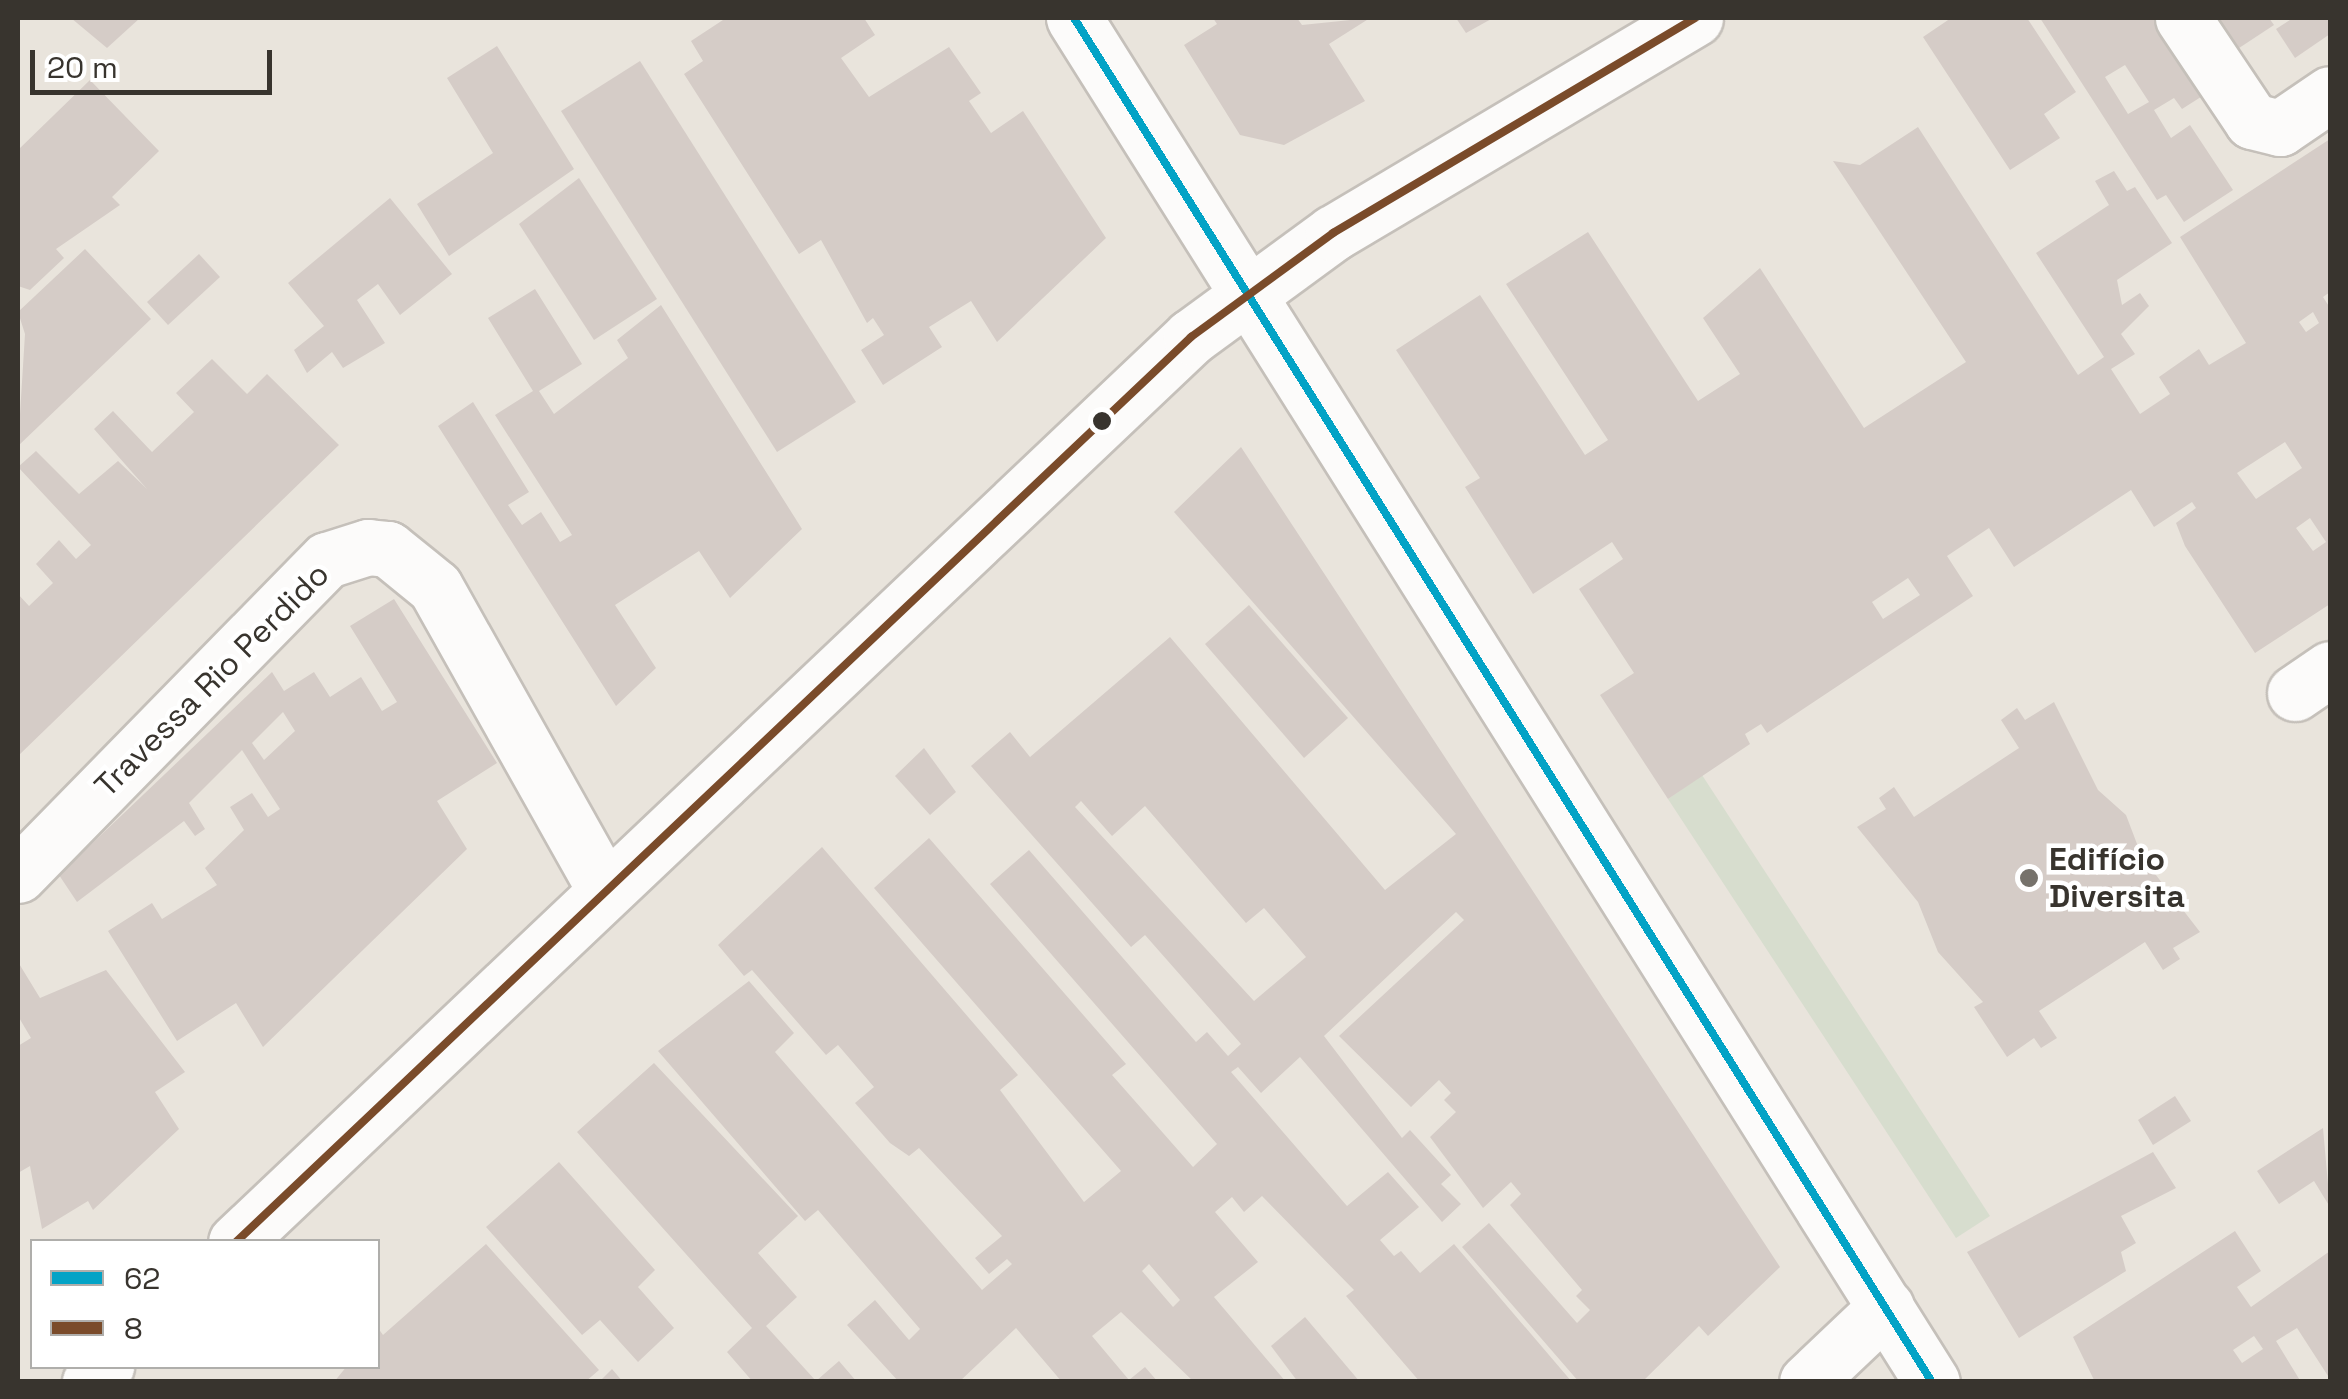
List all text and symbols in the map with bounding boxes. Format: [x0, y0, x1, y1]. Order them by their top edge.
scale bar [35, 30, 278, 92]
text: 20 m [47, 48, 118, 87]
unlabelled marker [1092, 411, 1112, 431]
street label: Travessa Rio Perdido [87, 555, 337, 805]
place label: Edifício Diversita [2049, 841, 2185, 916]
marker: Edifício Diversita [2018, 867, 2040, 889]
legend [30, 1239, 380, 1369]
text: 62 [124, 1259, 160, 1298]
text: 8 [124, 1309, 143, 1348]

